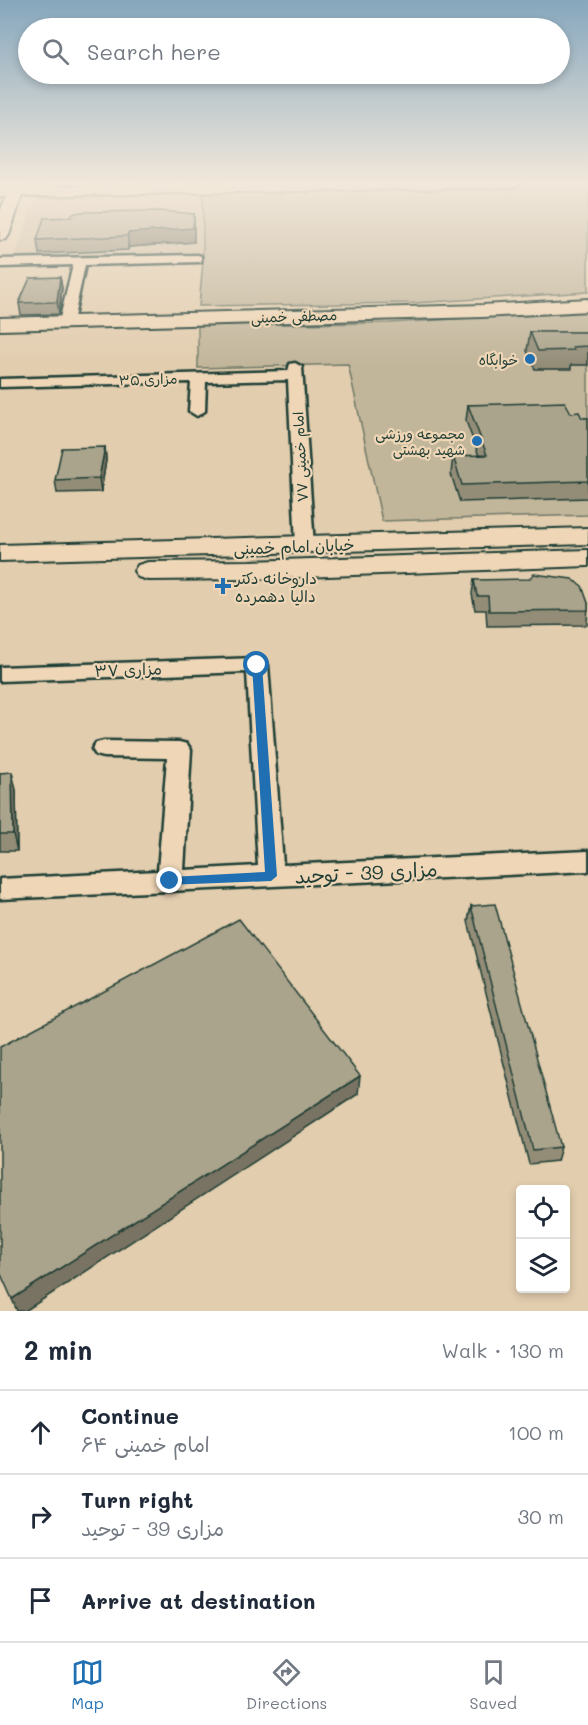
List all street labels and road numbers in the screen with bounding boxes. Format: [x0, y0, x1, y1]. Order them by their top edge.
street label: مصطفی خمینی [251, 305, 337, 327]
street label: مزاری ۳۵ [118, 368, 178, 390]
street label: امام خمینی ۷۷ [288, 411, 314, 503]
street label: خیابان امام خمینی [233, 533, 355, 562]
street label: مزاری ۳۷ [94, 657, 162, 681]
street label: مزاری 39 - توحید [294, 855, 438, 889]

